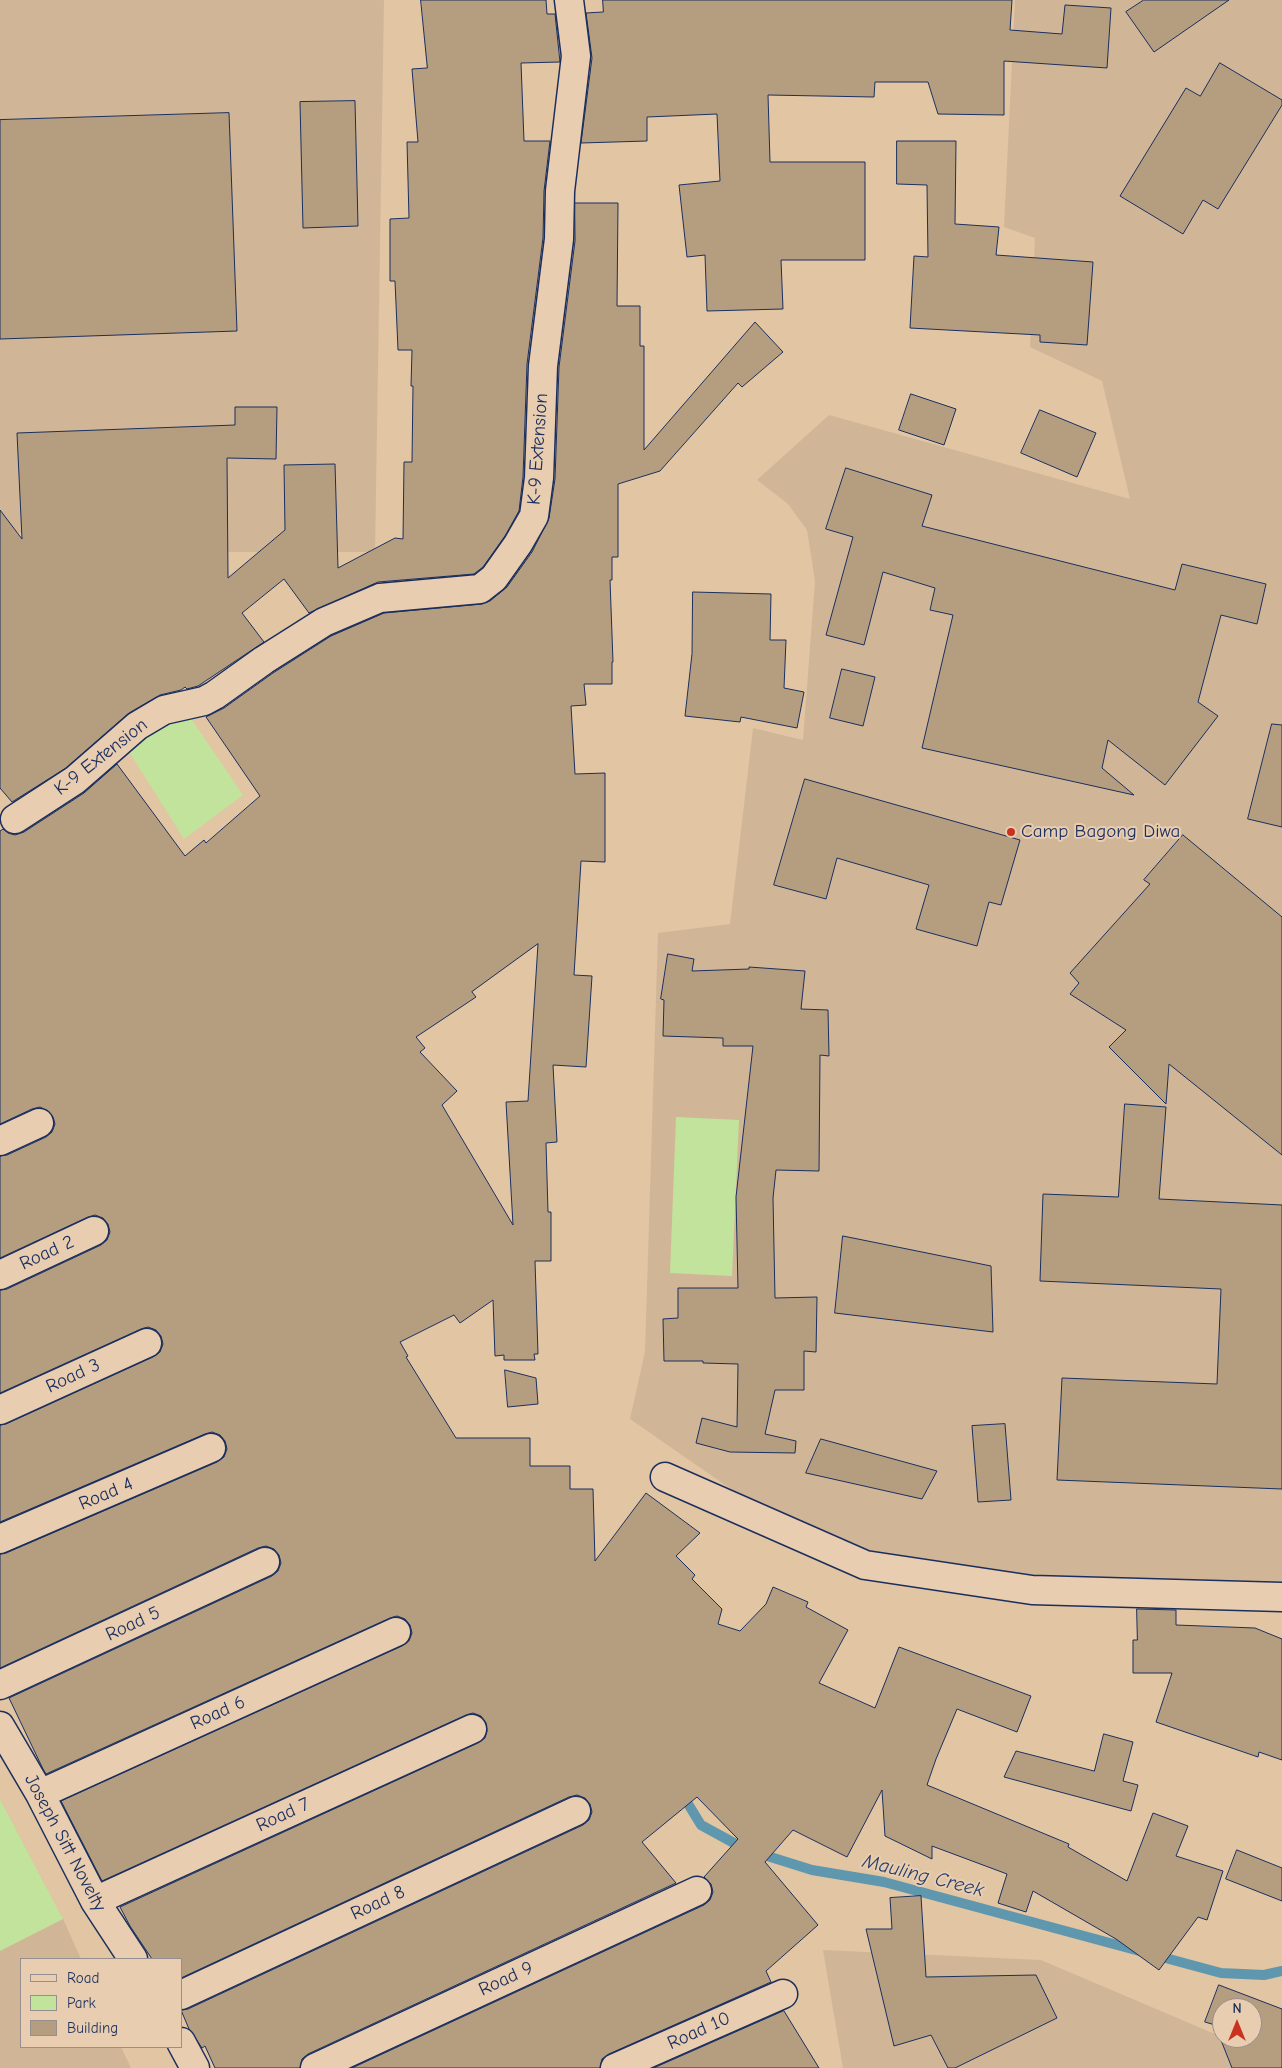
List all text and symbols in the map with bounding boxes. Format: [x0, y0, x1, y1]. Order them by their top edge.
street label: K-9 Extension [523, 392, 553, 506]
street label: K-9 Extension [50, 714, 152, 800]
place label: Camp Bagong Diwa [1021, 821, 1180, 843]
marker: Camp Bagong Diwa [1005, 826, 1017, 838]
street label: Road 2 [16, 1231, 78, 1275]
street label: Road 3 [42, 1354, 104, 1398]
street label: Road 4 [76, 1472, 136, 1516]
street label: Road 5 [102, 1601, 164, 1647]
street label: Road 6 [187, 1691, 249, 1735]
street label: Joseph Sitt Novelty [19, 1770, 111, 1916]
street label: Road 7 [253, 1793, 313, 1837]
water label: Mauling Creek [860, 1849, 986, 1903]
street label: Road 8 [347, 1881, 409, 1925]
street label: Road 9 [475, 1957, 537, 2001]
legend [20, 1958, 182, 2048]
text: Road [67, 1969, 99, 1987]
text: Park [67, 1994, 96, 2012]
north arrow [1212, 1998, 1262, 2048]
text: N [1232, 2000, 1242, 2017]
street label: Road 10 [664, 2007, 734, 2055]
text: Building [67, 2019, 118, 2037]

